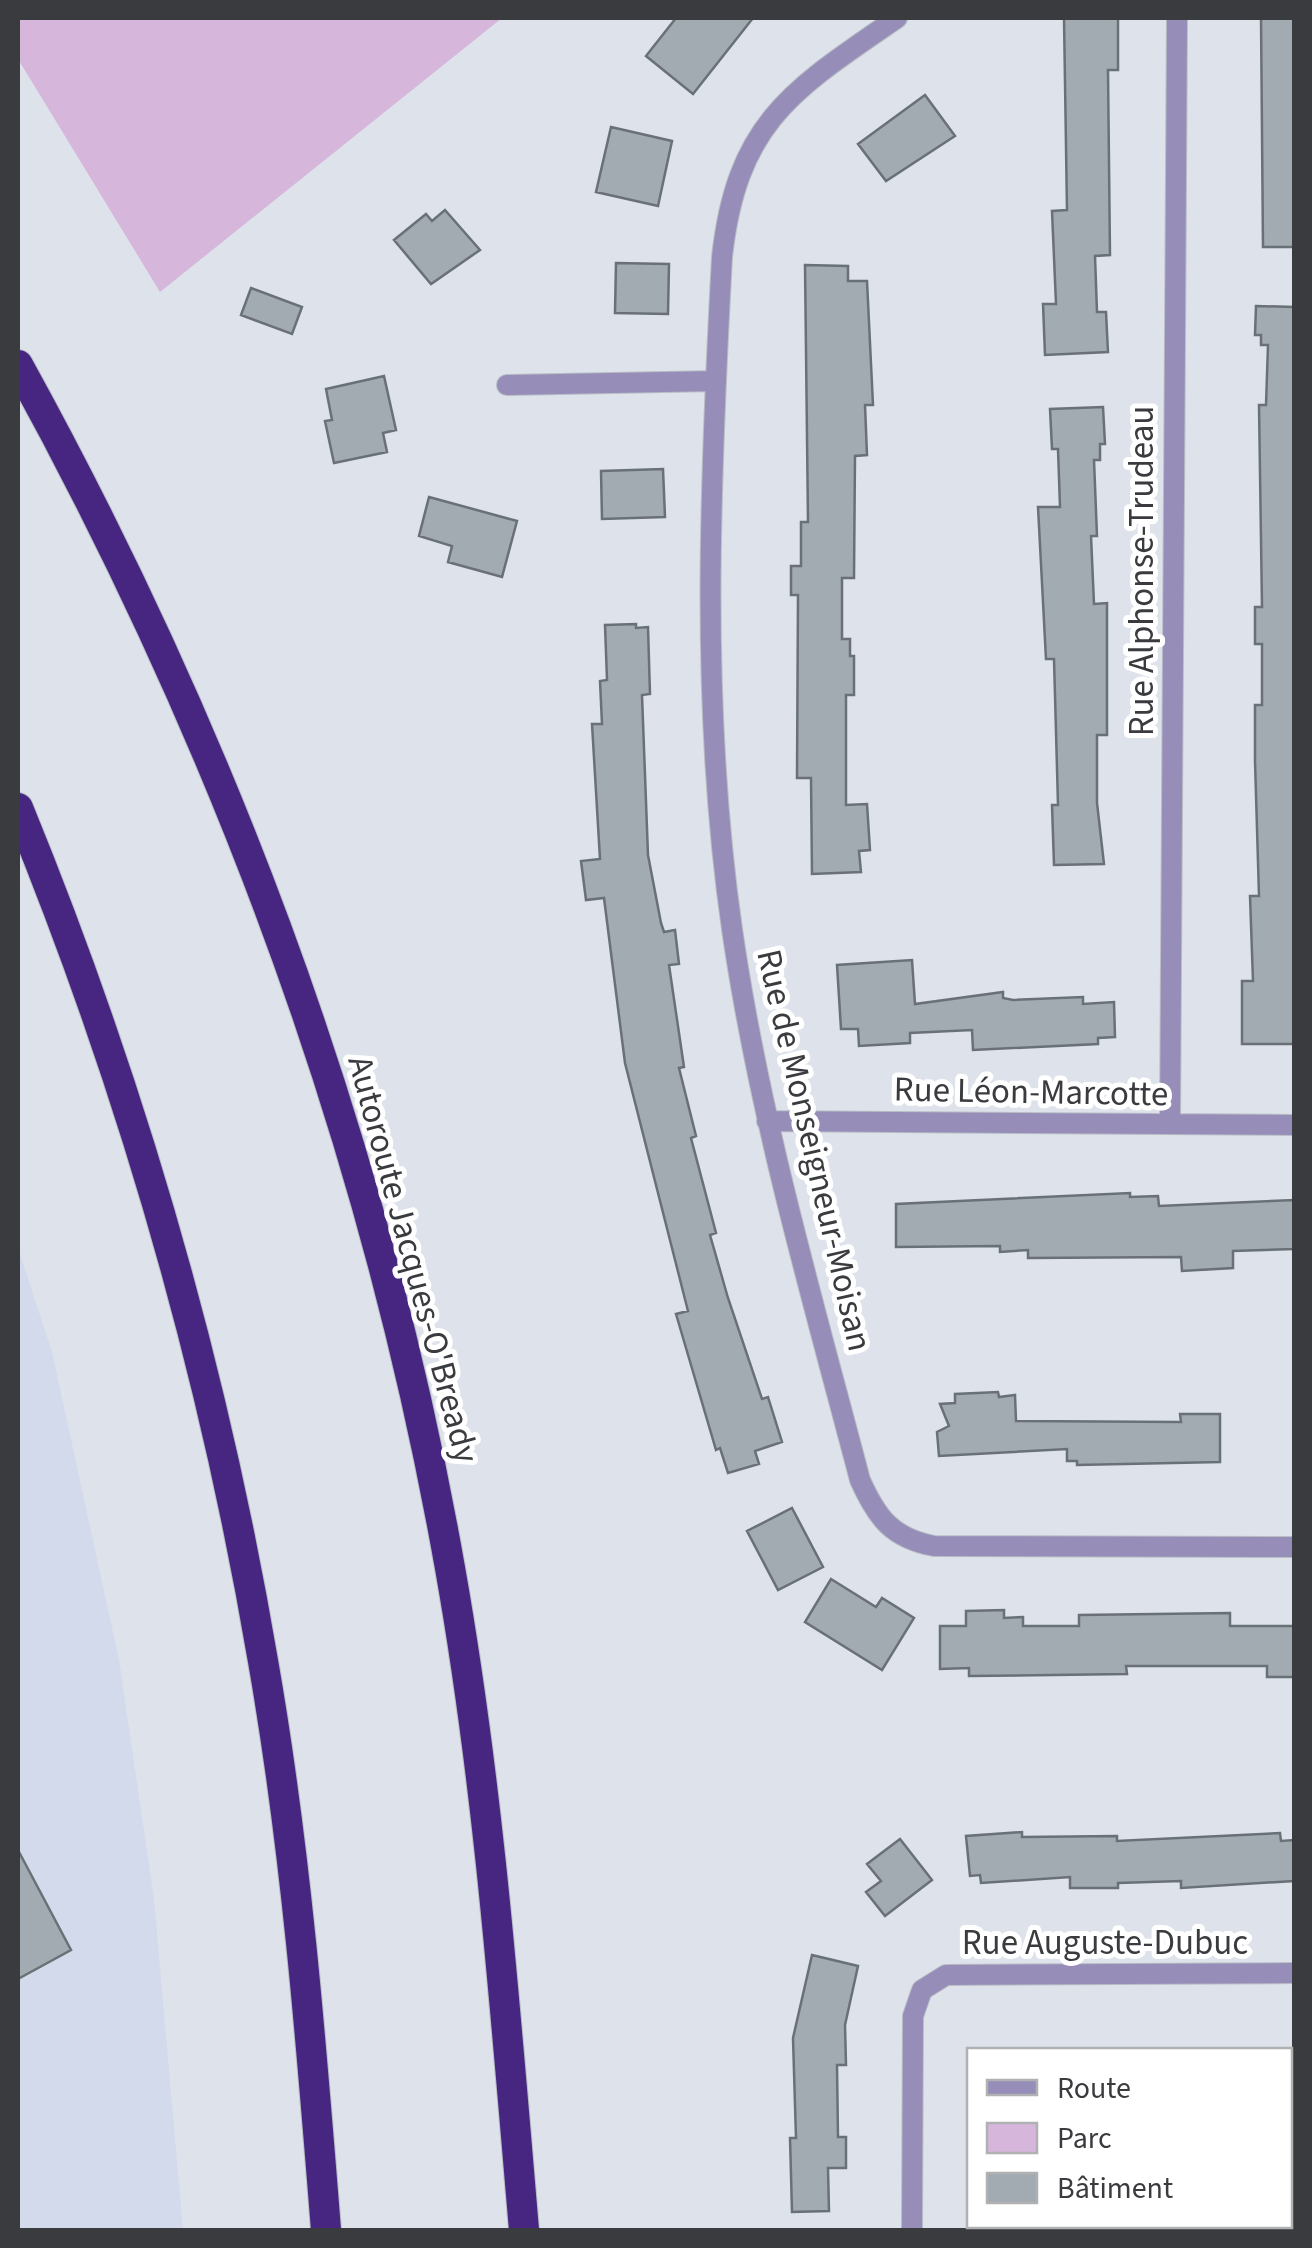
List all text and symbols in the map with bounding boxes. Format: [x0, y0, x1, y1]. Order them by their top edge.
street label: Rue Alphonse-Trudeau [1117, 406, 1167, 736]
street label: Rue de Monseigneur-Moisan [743, 944, 885, 1356]
street label: Autoroute Jacques-O'Bready [335, 1050, 491, 1468]
street label: Rue Léon-Marcotte [893, 1065, 1169, 1119]
street label: Rue Auguste-Dubuc [962, 1918, 1248, 1968]
legend [967, 2048, 1292, 2228]
text: Route [1057, 2067, 1131, 2110]
text: Parc [1057, 2117, 1112, 2160]
text: Bâtiment [1057, 2167, 1173, 2210]

